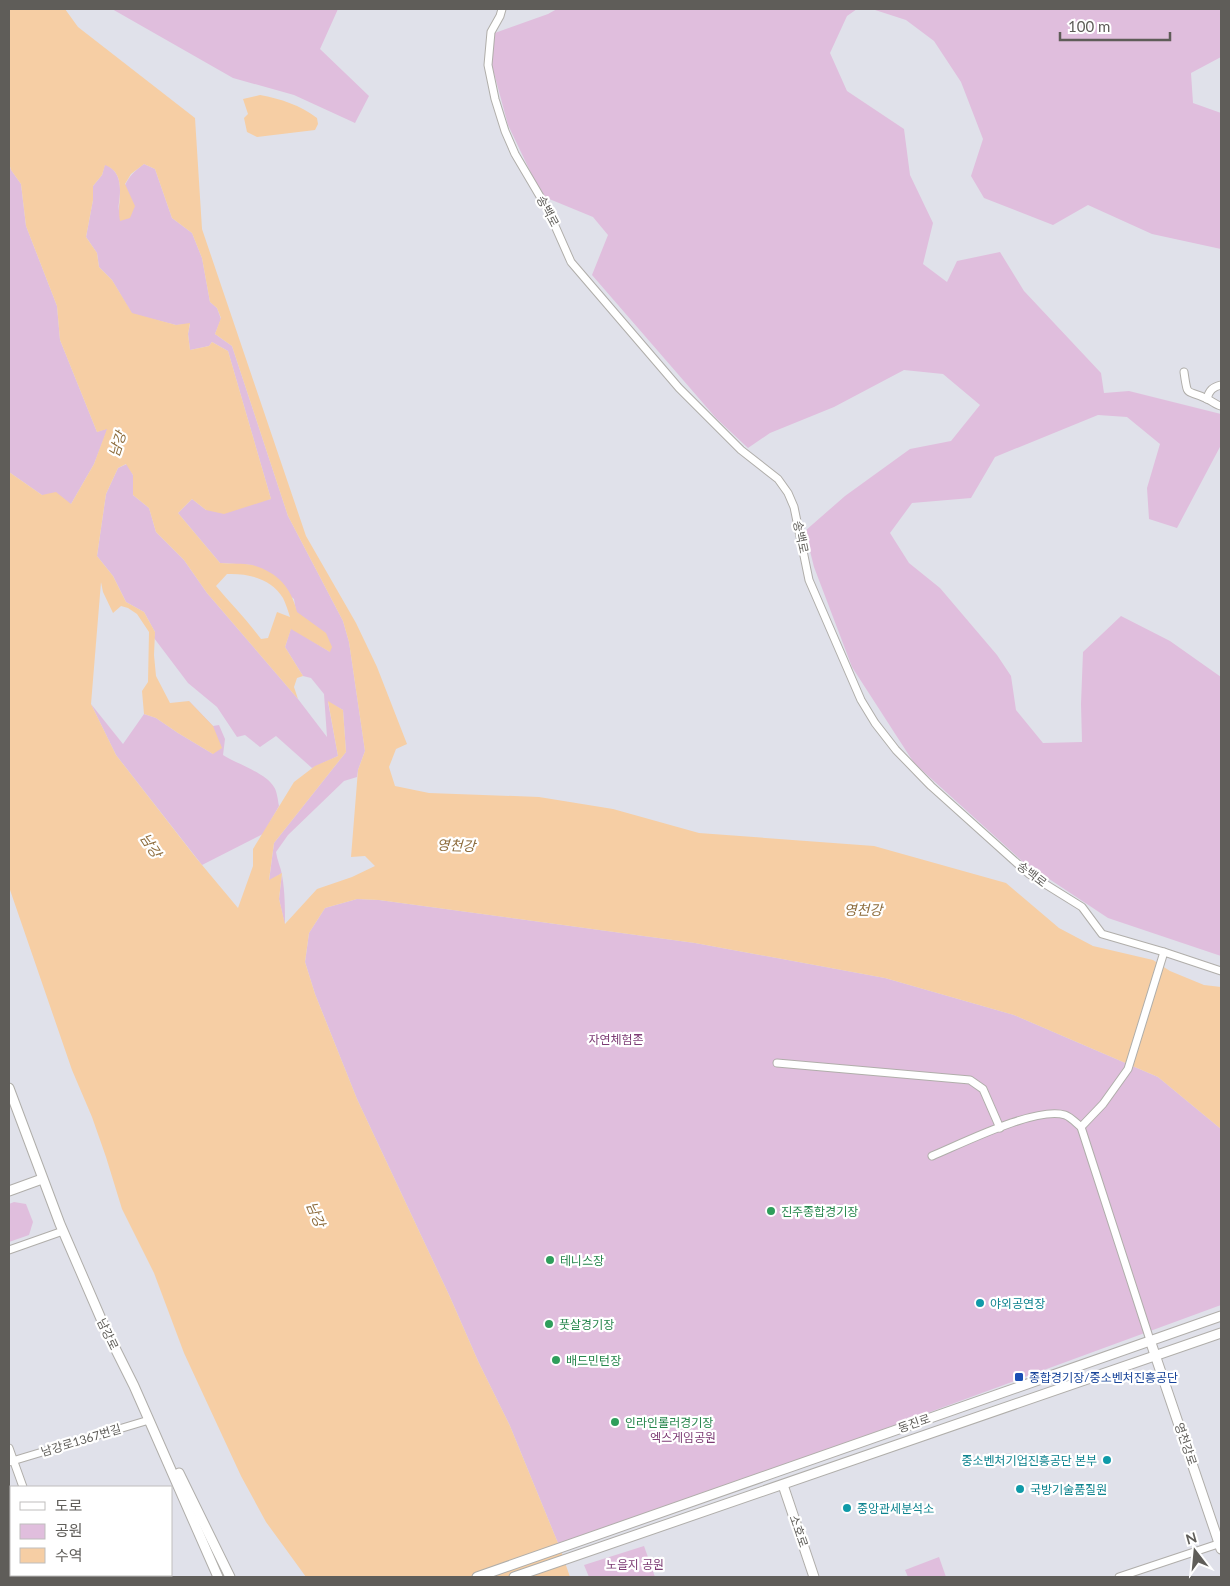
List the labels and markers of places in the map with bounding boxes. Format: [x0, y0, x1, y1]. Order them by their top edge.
place label: 진주종합경기장 [781, 1204, 858, 1219]
marker: 진주종합경기장 [765, 1205, 777, 1217]
place label: 테니스장 [560, 1253, 604, 1268]
marker: 테니스장 [544, 1254, 556, 1266]
place label: 야외공연장 [990, 1296, 1045, 1311]
marker: 야외공연장 [974, 1297, 986, 1309]
place label: 풋살경기장 [559, 1317, 614, 1332]
marker: 풋살경기장 [543, 1318, 555, 1330]
place label: 배드민턴장 [566, 1353, 621, 1368]
marker: 배드민턴장 [550, 1354, 562, 1366]
place label: 종합경기장/중소벤처진흥공단 [1029, 1370, 1178, 1385]
marker: 종합경기장/중소벤처진흥공단 [1013, 1371, 1025, 1383]
place label: 인라인롤러경기장 [625, 1415, 713, 1430]
marker: 인라인롤러경기장 [609, 1416, 621, 1428]
place label: 중소벤처기업진흥공단 본부 [961, 1453, 1097, 1468]
marker: 중소벤처기업진흥공단 본부 [1101, 1454, 1113, 1466]
place label: 국방기술품질원 [1030, 1482, 1107, 1497]
marker: 국방기술품질원 [1014, 1483, 1026, 1495]
place label: 중앙관세분석소 [857, 1501, 934, 1516]
marker: 중앙관세분석소 [841, 1502, 853, 1514]

